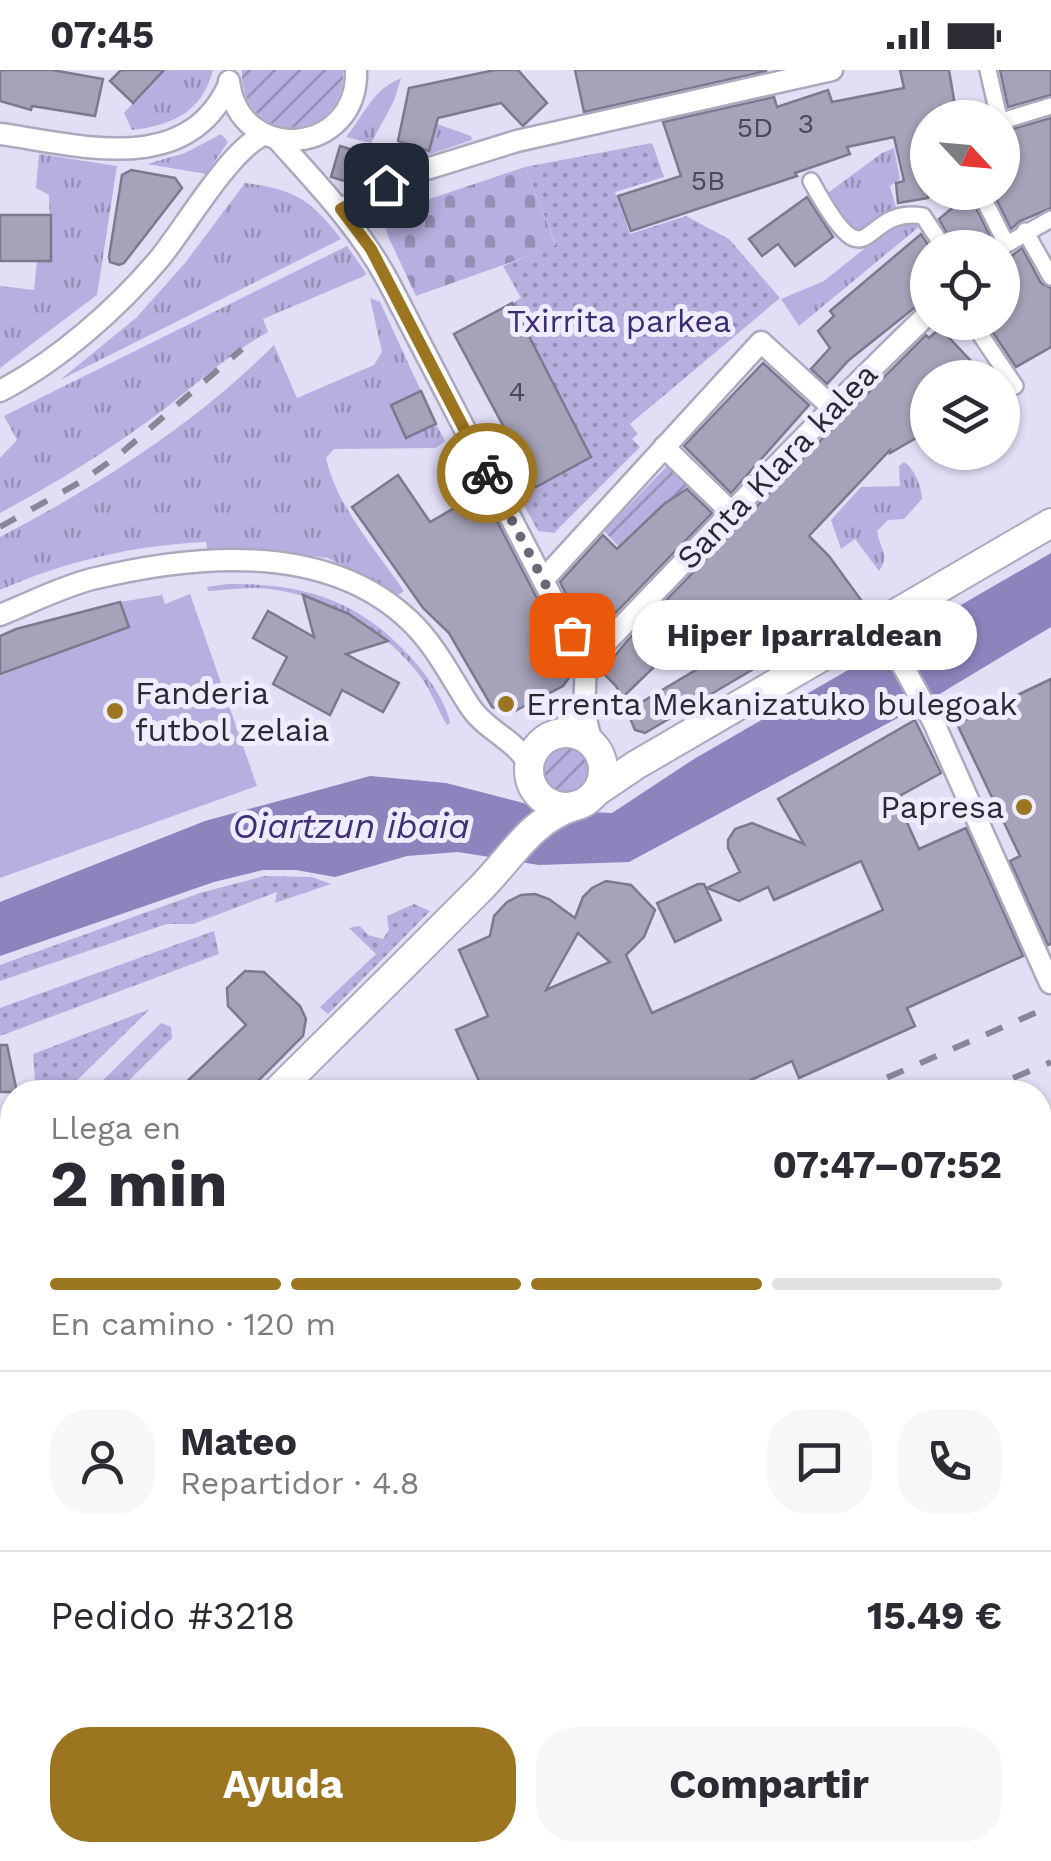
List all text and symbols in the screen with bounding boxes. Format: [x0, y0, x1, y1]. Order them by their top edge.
text: 07:45 [50, 13, 154, 57]
north arrow [910, 100, 1020, 210]
map controls [910, 100, 1020, 470]
house number: 3 [798, 107, 814, 140]
house number: 5D [737, 111, 773, 144]
pin [344, 143, 429, 228]
icon: home [359, 158, 414, 213]
house number: 5B [691, 164, 725, 197]
button: locate [910, 230, 1020, 340]
park label: Txirrita parkea [507, 302, 731, 340]
street label: Santa Klara kalea [669, 355, 885, 577]
button: layers [910, 360, 1020, 470]
house number: 4 [508, 375, 526, 408]
courier [437, 423, 537, 523]
icon: bike [460, 446, 515, 501]
pin [530, 593, 615, 678]
callout: Hiper Iparraldean [632, 600, 977, 670]
icon: bag [545, 608, 600, 663]
text: Hiper Iparraldean [667, 616, 942, 654]
place label: Fanderia futbol zelaia [135, 674, 329, 749]
place label: Errenta Mekanizatuko bulegoak [526, 685, 1018, 723]
marker: Errenta Mekanizatuko bulegoak [495, 693, 517, 715]
marker: Fanderia futbol zelaia [104, 700, 126, 722]
place label: Papresa [880, 788, 1004, 826]
marker: Papresa [1013, 796, 1035, 818]
water label: Oiartzun ibaia [232, 805, 470, 847]
text: Llega en [50, 1109, 181, 1147]
text: 07:47–07:52 [773, 1143, 1002, 1187]
text: 2 min [50, 1146, 228, 1222]
text: En camino · 120 m [50, 1305, 336, 1343]
button: person [50, 1409, 155, 1514]
button: chat [767, 1409, 872, 1514]
button: phone [897, 1409, 1002, 1514]
text: Mateo [180, 1420, 297, 1464]
text: Repartidor · 4.8 [180, 1464, 419, 1502]
text: Pedido #3218 [50, 1594, 295, 1638]
text: 15.49 € [867, 1594, 1002, 1638]
button: Ayuda [50, 1727, 516, 1842]
button: Compartir [536, 1727, 1002, 1842]

